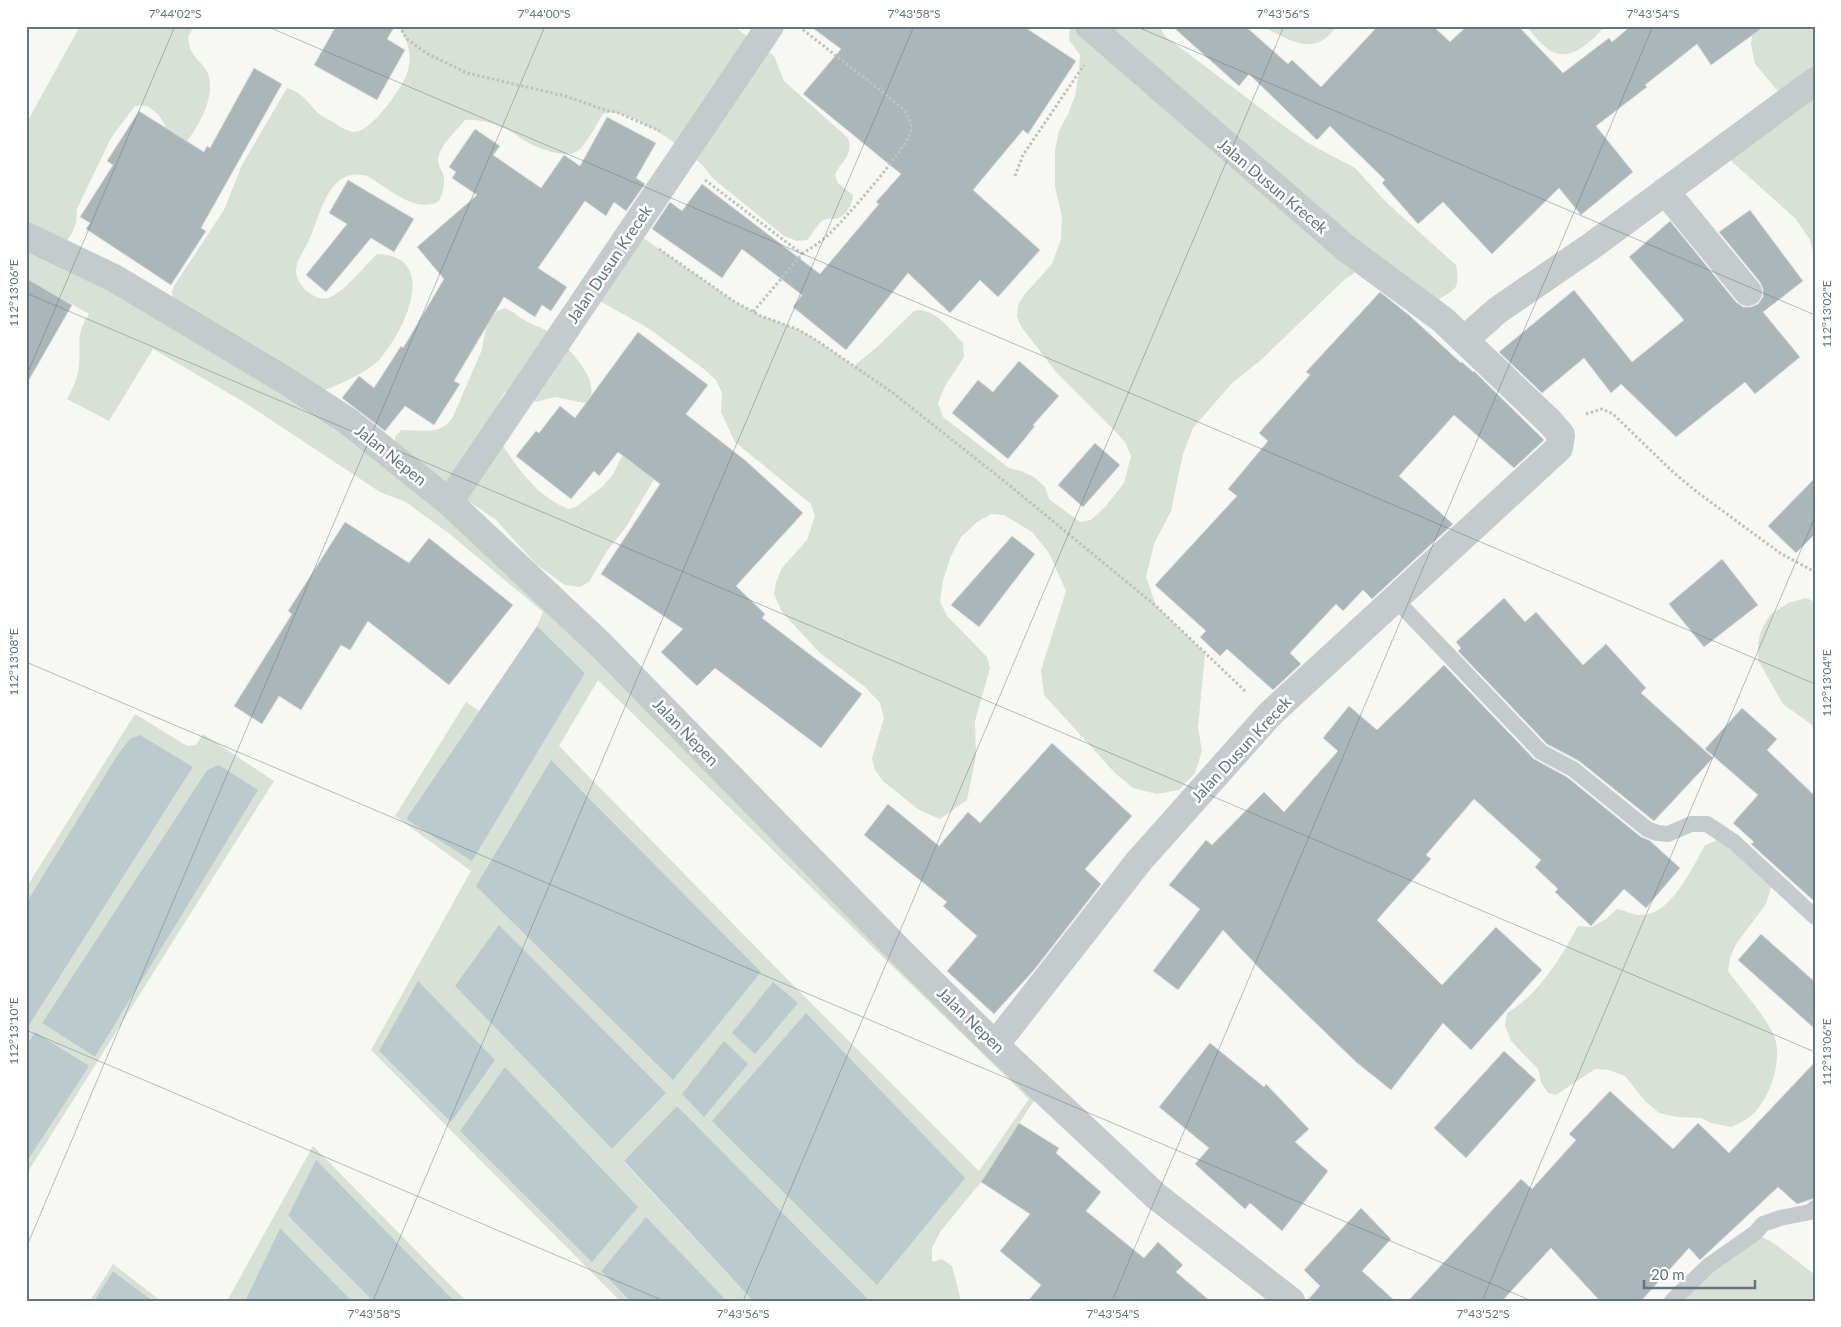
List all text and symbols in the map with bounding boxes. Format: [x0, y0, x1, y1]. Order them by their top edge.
text: 7°44'02"S [148, 6, 202, 21]
text: 7°44'00"S [517, 6, 571, 21]
text: 7°43'58"S [887, 6, 941, 21]
text: 7°43'56"S [1256, 6, 1310, 21]
text: 7°43'54"S [1626, 6, 1680, 21]
street label: Jalan Dusun Krecek [1215, 134, 1333, 238]
street label: Jalan Dusun Krecek [562, 201, 655, 326]
text: 112°13'06"E [6, 259, 21, 327]
text: 112°13'02"E [1819, 280, 1834, 348]
street label: Jalan Nepen [352, 420, 431, 489]
text: 112°13'08"E [6, 628, 21, 696]
text: 112°13'04"E [1819, 649, 1834, 717]
street label: Jalan Dusun Krecek [1187, 691, 1295, 805]
street label: Jalan Nepen [650, 694, 723, 769]
street label: Jalan Nepen [934, 983, 1009, 1056]
text: 112°13'10"E [6, 997, 21, 1065]
text: 112°13'06"E [1819, 1018, 1834, 1086]
scale bar [1644, 1257, 1755, 1289]
text: 20 m [1651, 1265, 1685, 1283]
text: 7°43'58"S [347, 1306, 401, 1321]
text: 7°43'56"S [716, 1306, 770, 1321]
text: 7°43'54"S [1086, 1306, 1140, 1321]
text: 7°43'52"S [1456, 1306, 1510, 1321]

